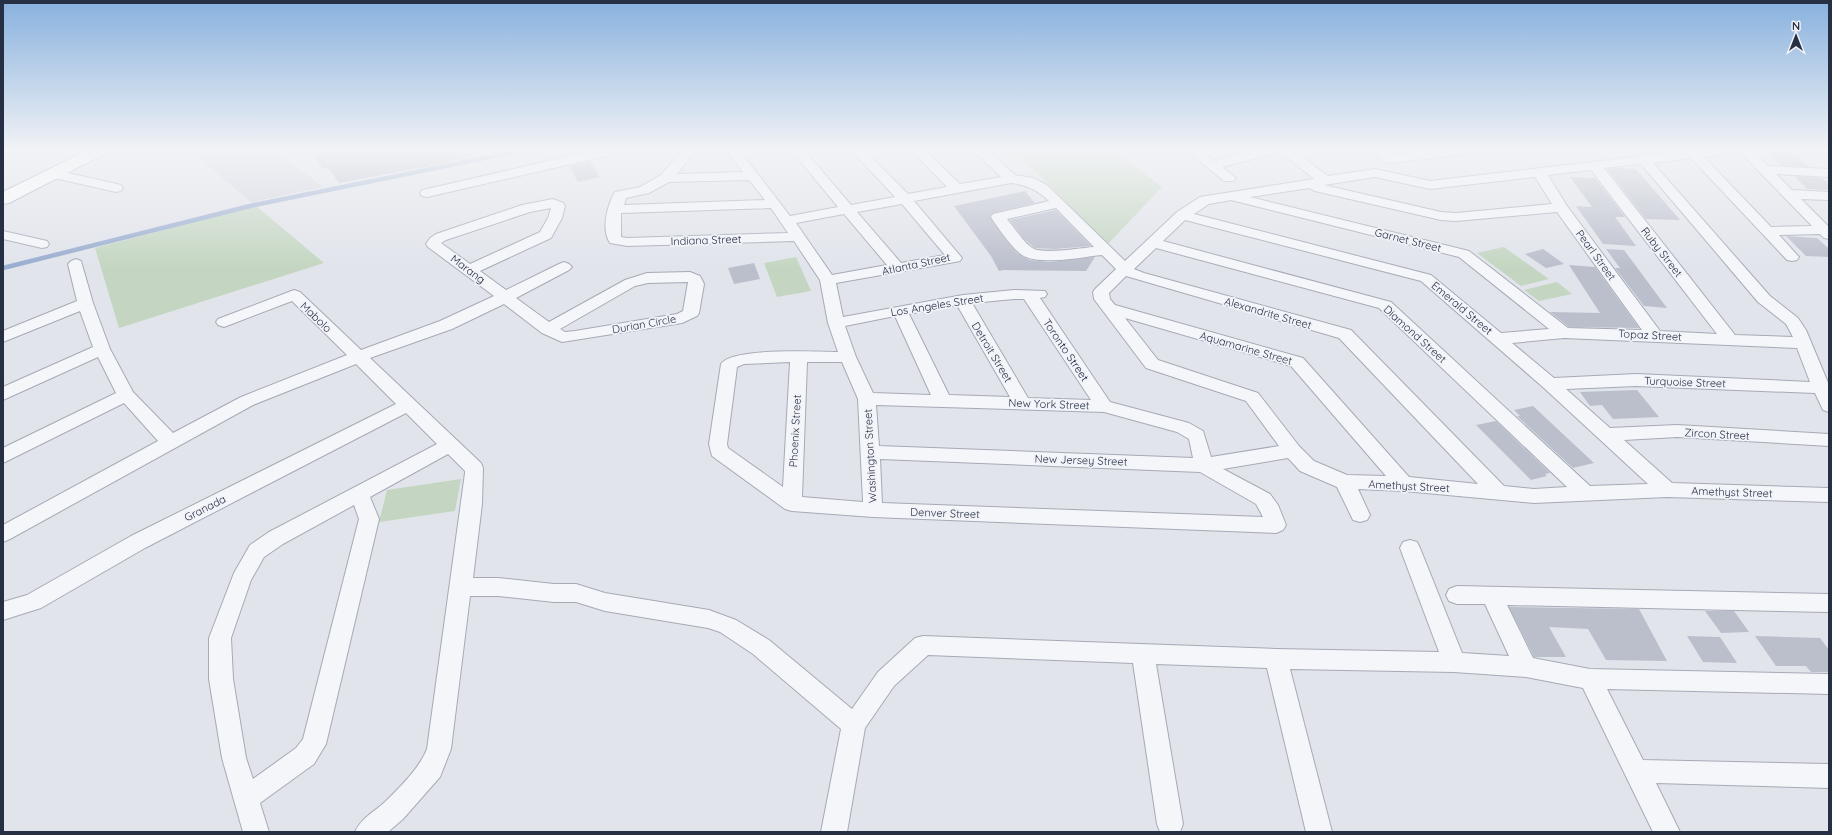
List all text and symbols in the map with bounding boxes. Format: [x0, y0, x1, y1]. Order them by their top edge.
north arrow [1776, 16, 1816, 56]
text: N [1792, 19, 1800, 33]
street label: Ruby Street [1638, 224, 1686, 280]
street label: Garnet Street [1373, 225, 1443, 255]
street label: Pearl Street [1573, 227, 1619, 283]
street label: Indiana Street [670, 232, 742, 248]
street label: Atlanta Street [880, 250, 952, 278]
street label: Marang [448, 251, 488, 287]
street label: Emerald Street [1429, 278, 1496, 338]
street label: Los Angeles Street [890, 291, 985, 319]
street label: Alexandrite Street [1223, 294, 1314, 332]
street label: Mabolo [297, 299, 335, 336]
street label: Diamond Street [1381, 302, 1449, 366]
street label: Durian Circle [611, 311, 677, 337]
street label: Toronto Street [1040, 316, 1092, 384]
street label: Detroit Street [969, 319, 1016, 385]
street label: Topaz Street [1618, 326, 1682, 344]
street label: Aquamarine Street [1198, 328, 1294, 368]
street label: Turquoise Street [1644, 374, 1726, 390]
street label: Phoenix Street [786, 394, 804, 468]
street label: New York Street [1008, 396, 1090, 412]
street label: Washington Street [861, 408, 879, 503]
street label: Zircon Street [1684, 425, 1750, 443]
street label: New Jersey Street [1034, 451, 1128, 469]
street label: Amethyst Street [1368, 477, 1450, 495]
street label: Amethyst Street [1691, 484, 1773, 500]
street label: Granada [182, 492, 228, 524]
street label: Denver Street [910, 505, 980, 521]

